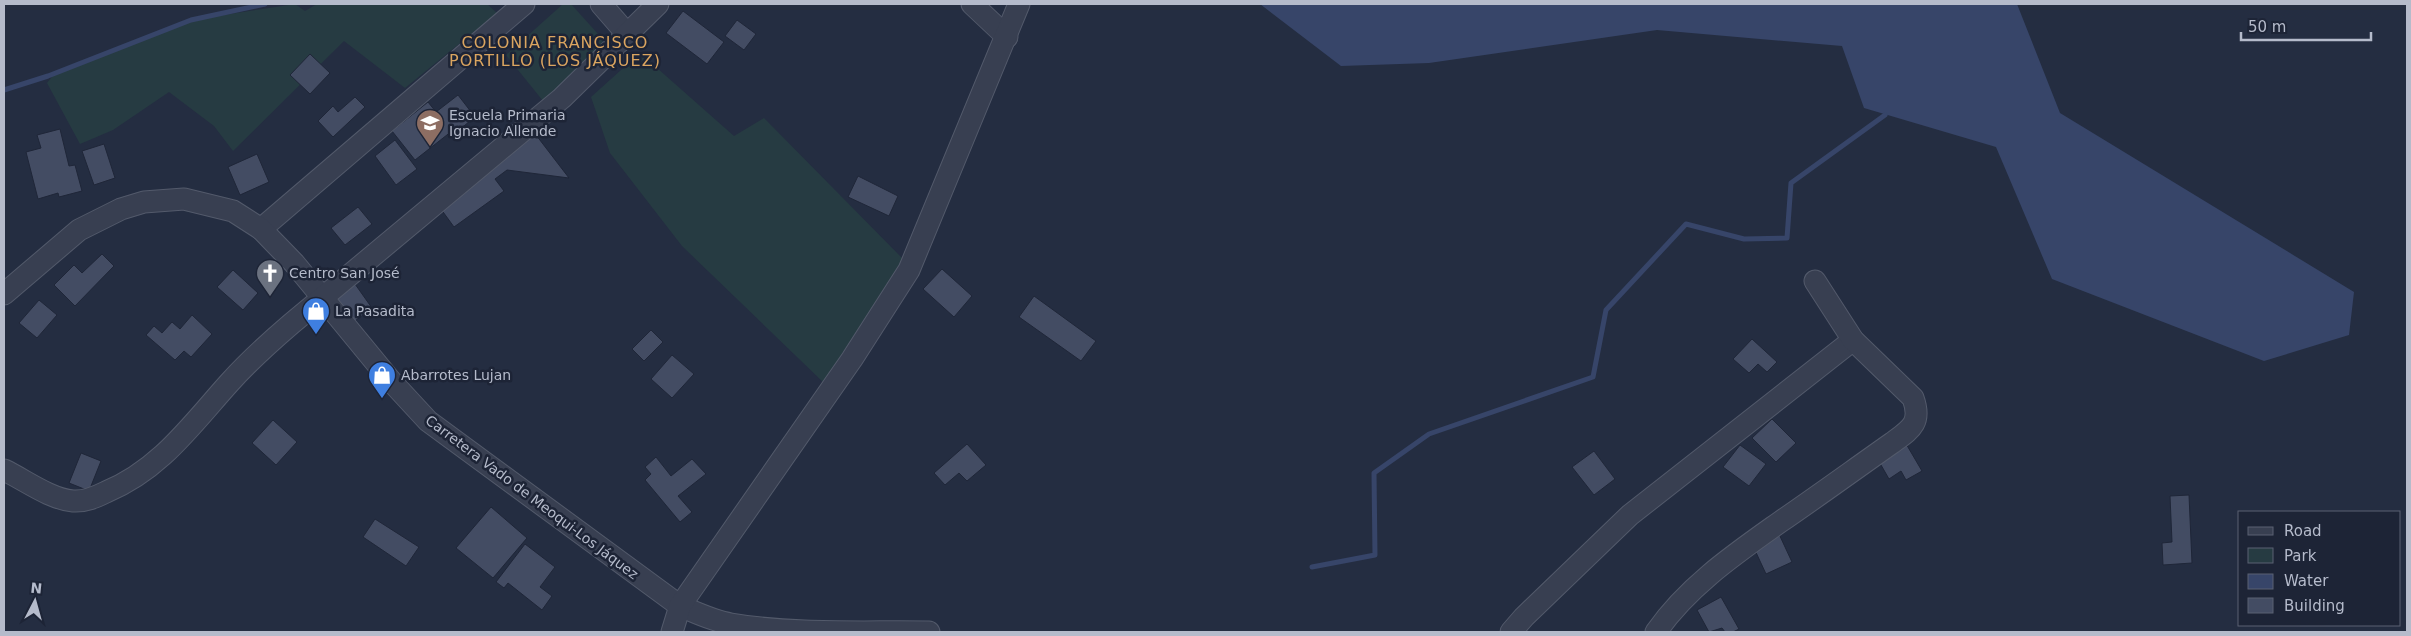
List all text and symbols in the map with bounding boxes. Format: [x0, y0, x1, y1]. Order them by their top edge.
scale bar [2241, 10, 2371, 42]
text: 50 m [2248, 18, 2286, 36]
district label: COLONIA FRANCISCO PORTILLO (LOS JÁQUEZ) [449, 33, 661, 70]
place label: Escuela Primaria Ignacio Allende [449, 107, 566, 139]
school or university icon: Escuela Primaria Ignacio Allende [415, 108, 445, 147]
church icon: Centro San José [255, 258, 285, 297]
place label: Centro San José [289, 265, 400, 281]
shop icon: La Pasadita [301, 296, 331, 335]
place label: La Pasadita [335, 303, 415, 319]
shop icon: Abarrotes Lujan [367, 360, 397, 399]
place label: Abarrotes Lujan [401, 367, 511, 383]
street label: Carretera Vado de Meoqui-Los Jáquez [423, 412, 641, 582]
legend [2238, 511, 2401, 626]
text: Road [2284, 522, 2322, 540]
text: Park [2284, 547, 2317, 565]
text: Water [2284, 572, 2329, 590]
north arrow [10, 576, 60, 626]
text: N [30, 580, 43, 597]
text: Building [2284, 597, 2345, 615]

